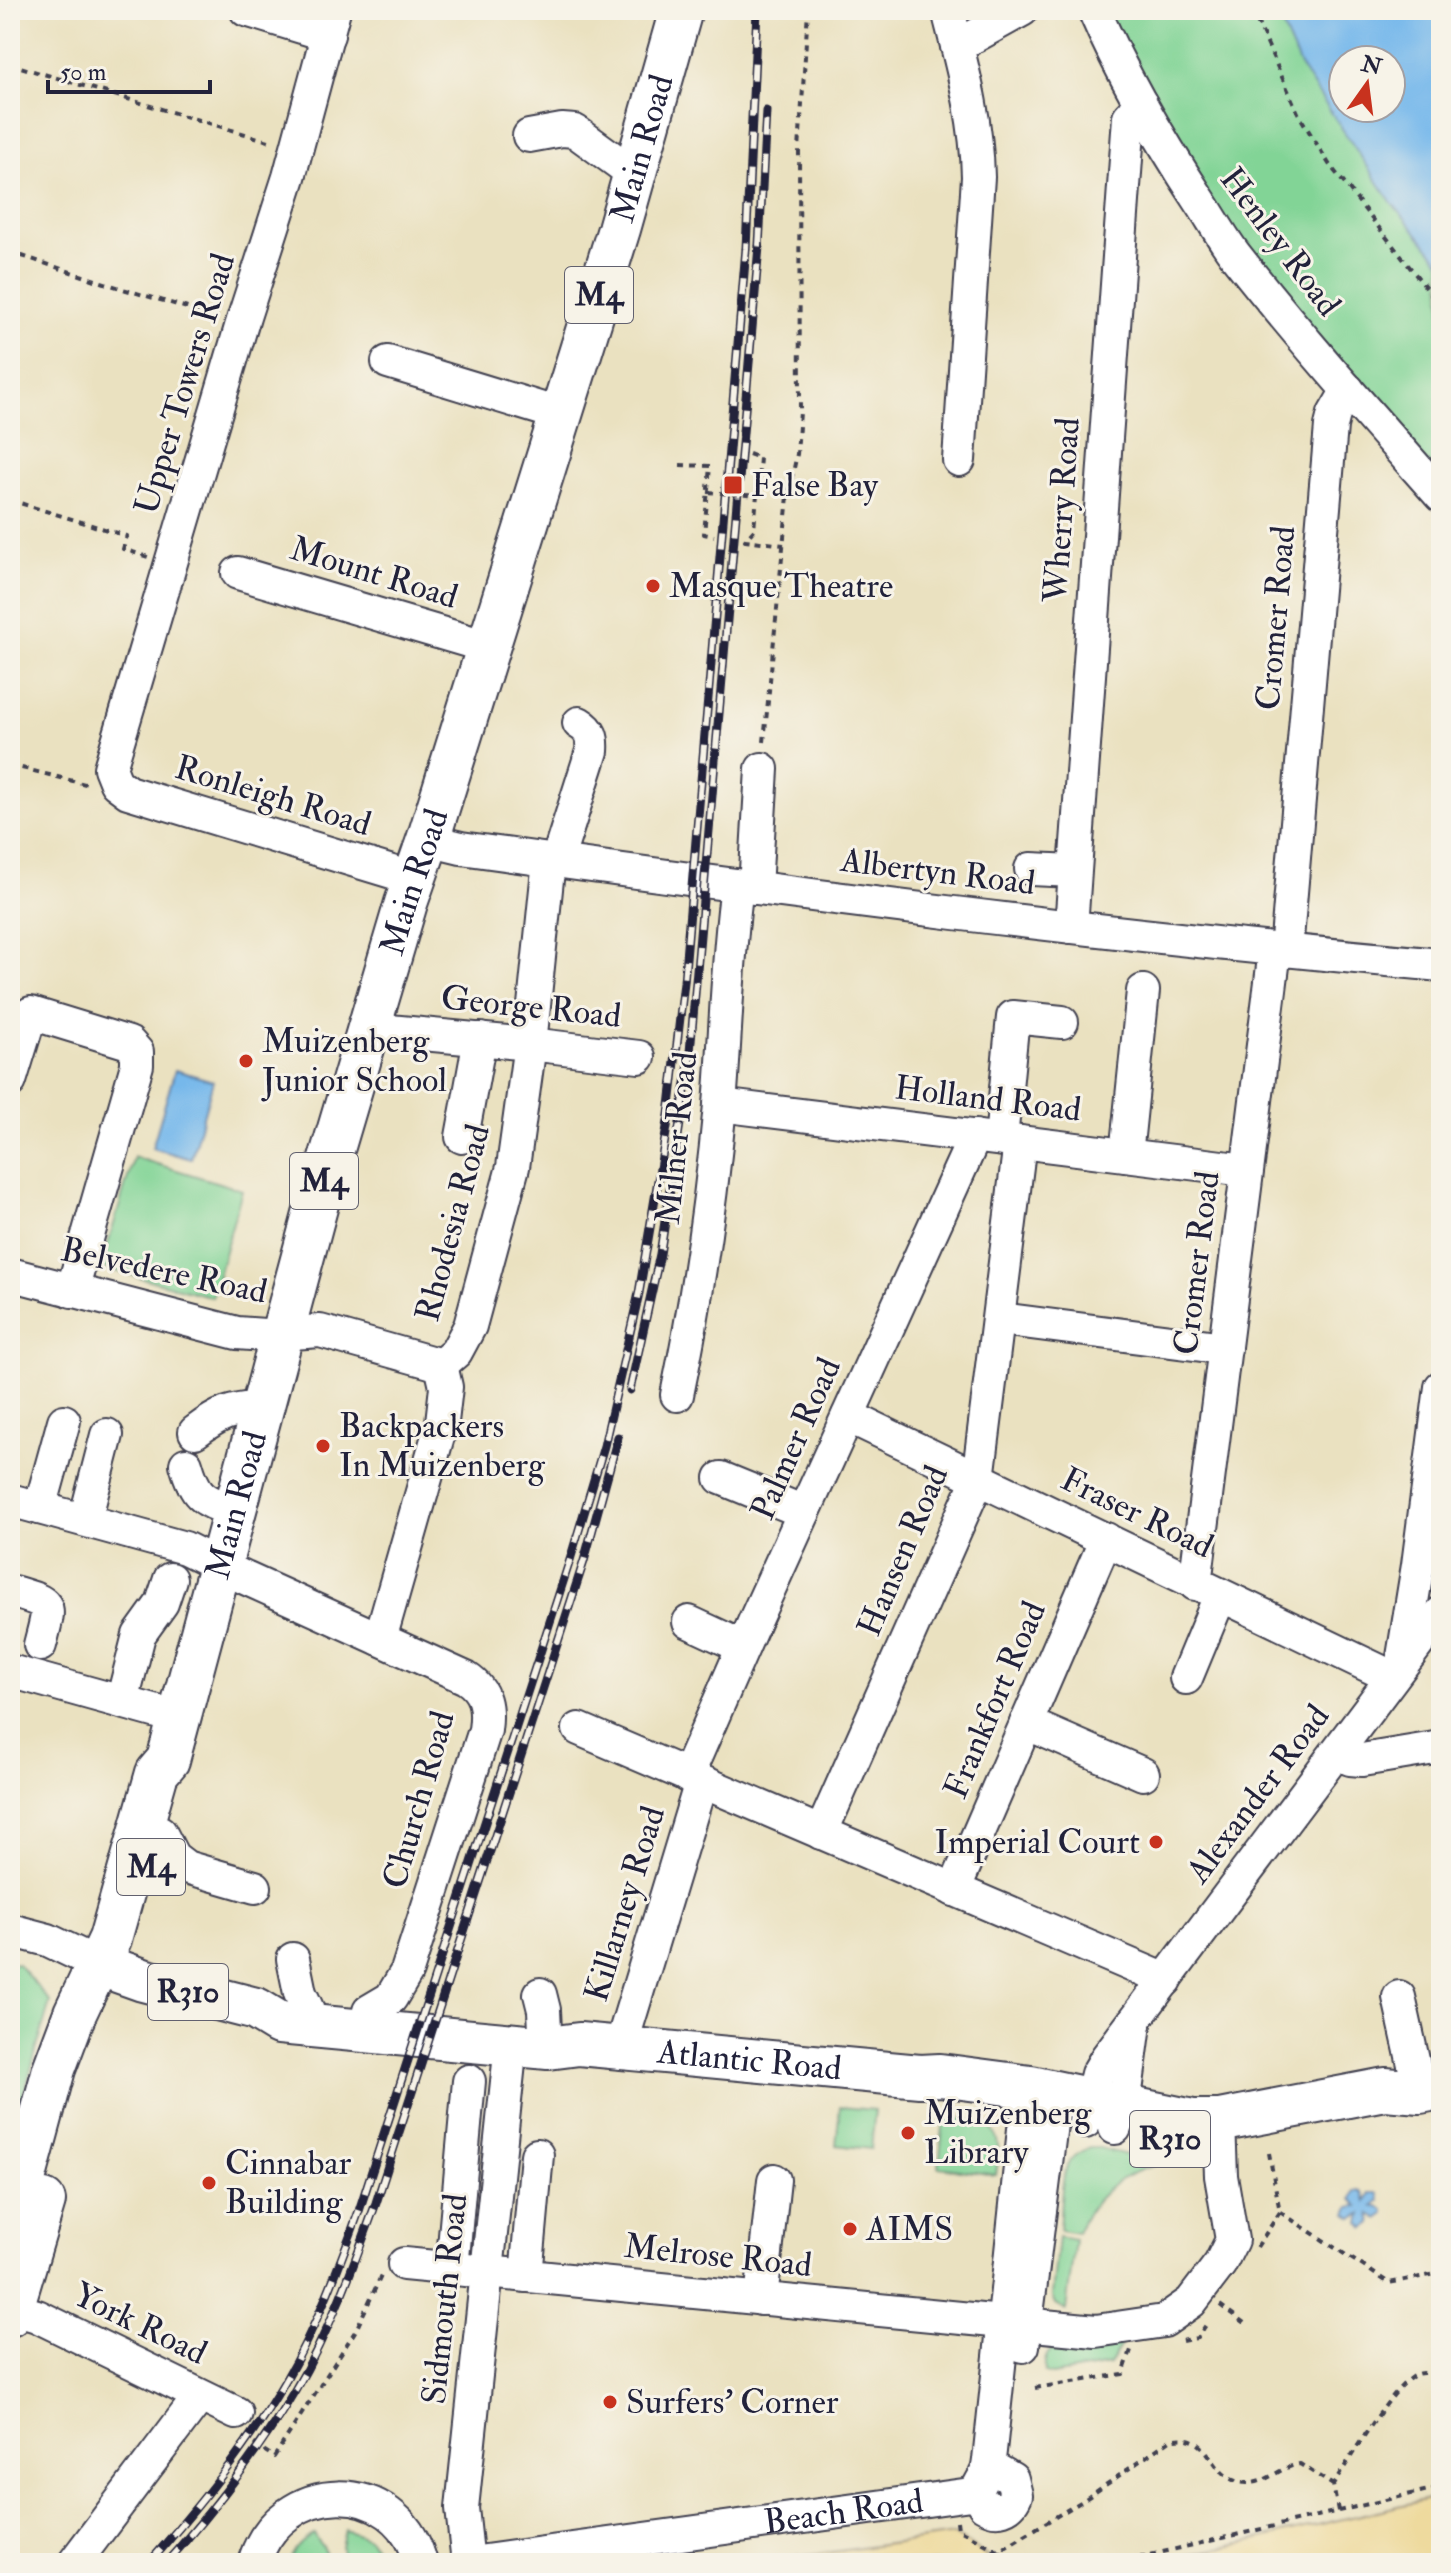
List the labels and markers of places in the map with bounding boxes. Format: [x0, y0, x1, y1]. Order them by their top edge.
place label: False Bay [751, 464, 879, 507]
marker: False Bay [722, 474, 744, 496]
place label: Masque Theatre [669, 565, 893, 608]
marker: Masque Theatre [644, 577, 662, 595]
place label: Muizenberg Junior School [261, 1020, 447, 1102]
marker: Muizenberg Junior School [237, 1052, 255, 1070]
place label: Backpackers In Muizenberg [339, 1405, 546, 1487]
marker: Backpackers In Muizenberg [314, 1437, 332, 1455]
place label: Imperial Court [934, 1821, 1140, 1864]
marker: Imperial Court [1147, 1833, 1165, 1851]
place label: Muizenberg Library [924, 2092, 1092, 2174]
marker: Muizenberg Library [899, 2124, 917, 2142]
place label: Cinnabar Building [225, 2142, 351, 2224]
marker: Cinnabar Building [200, 2174, 218, 2192]
place label: AIMS [865, 2208, 953, 2251]
marker: AIMS [841, 2220, 859, 2238]
place label: Surfers' Corner [626, 2381, 839, 2424]
marker: Surfers' Corner [601, 2393, 619, 2411]

